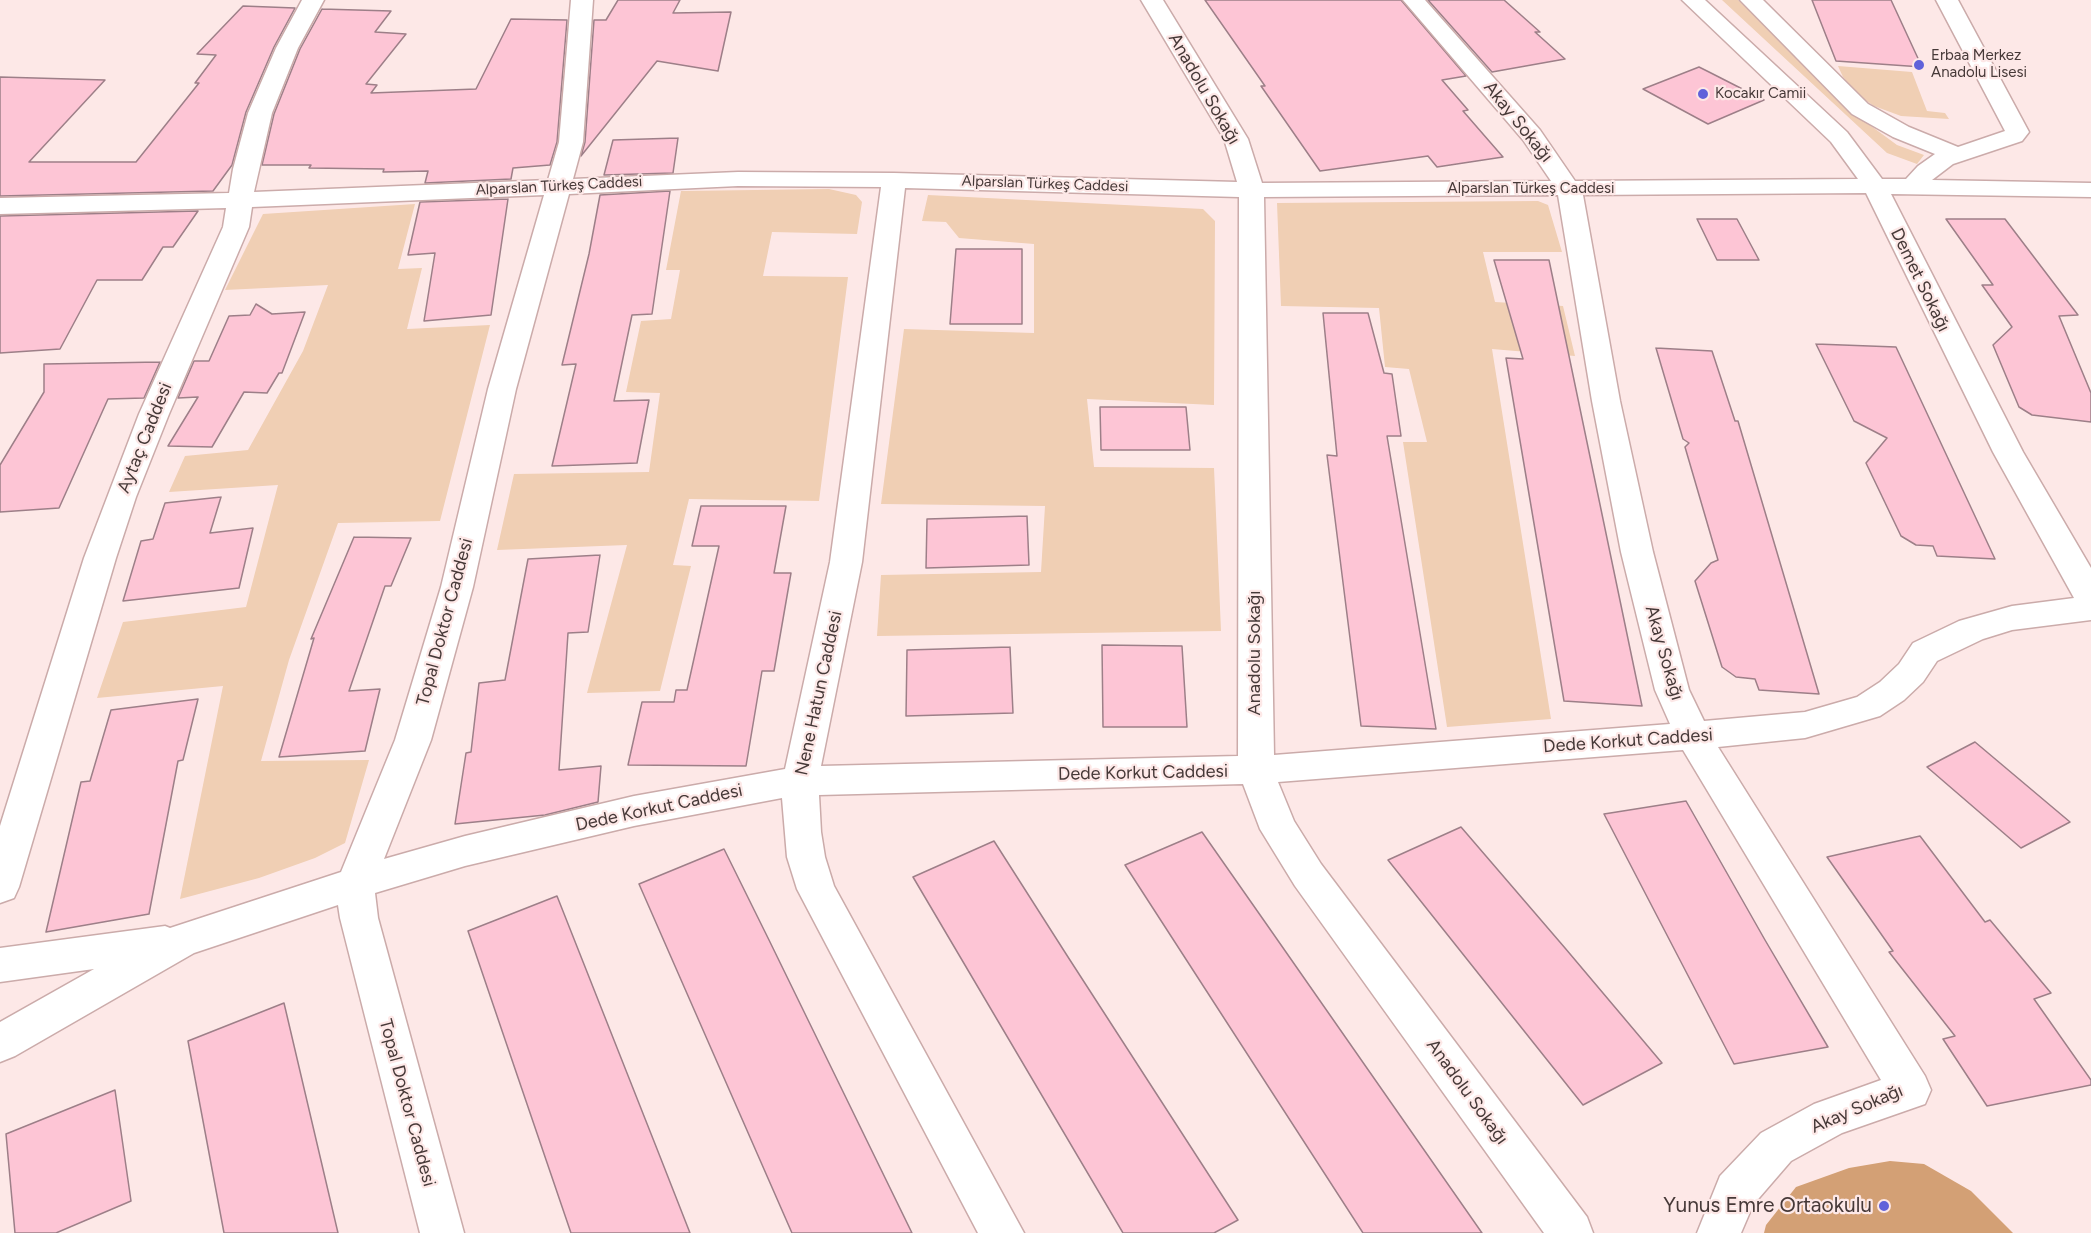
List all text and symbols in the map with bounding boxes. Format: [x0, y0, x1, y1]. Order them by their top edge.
street label: Anadolu Sokağı [1163, 30, 1245, 148]
place label: Erbaa Merkez Anadolu Lisesi [1931, 47, 2027, 82]
marker: Erbaa Merkez Anadolu Lisesi [1912, 58, 1926, 72]
street label: Akay Sokağı [1479, 77, 1557, 167]
place label: Kocakır Camii [1715, 85, 1806, 103]
marker: Kocakır Camii [1696, 87, 1710, 101]
street label: Alparslan Türkeş Caddesi [961, 172, 1129, 196]
street label: Alparslan Türkeş Caddesi [475, 173, 643, 199]
street label: Alparslan Türkeş Caddesi [1448, 180, 1614, 198]
street label: Demet Sokağı [1886, 225, 1954, 335]
street label: Aytaç Caddesi [113, 380, 177, 496]
street label: Topal Doktor Caddesi [412, 536, 478, 708]
street label: Anadolu Sokağı [1244, 591, 1266, 715]
street label: Akay Sokağı [1640, 603, 1688, 703]
street label: Nene Hatun Caddesi [791, 609, 847, 777]
street label: Dede Korkut Caddesi [1542, 724, 1714, 758]
street label: Dede Korkut Caddesi [1058, 761, 1228, 785]
street label: Dede Korkut Caddesi [574, 780, 744, 836]
street label: Topal Doktor Caddesi [374, 1017, 440, 1189]
street label: Anadolu Sokağı [1422, 1035, 1512, 1149]
street label: Akay Sokağı [1808, 1080, 1906, 1138]
place label: Yunus Emre Ortaokulu [1663, 1193, 1872, 1219]
marker: Yunus Emre Ortaokulu [1877, 1199, 1891, 1213]

